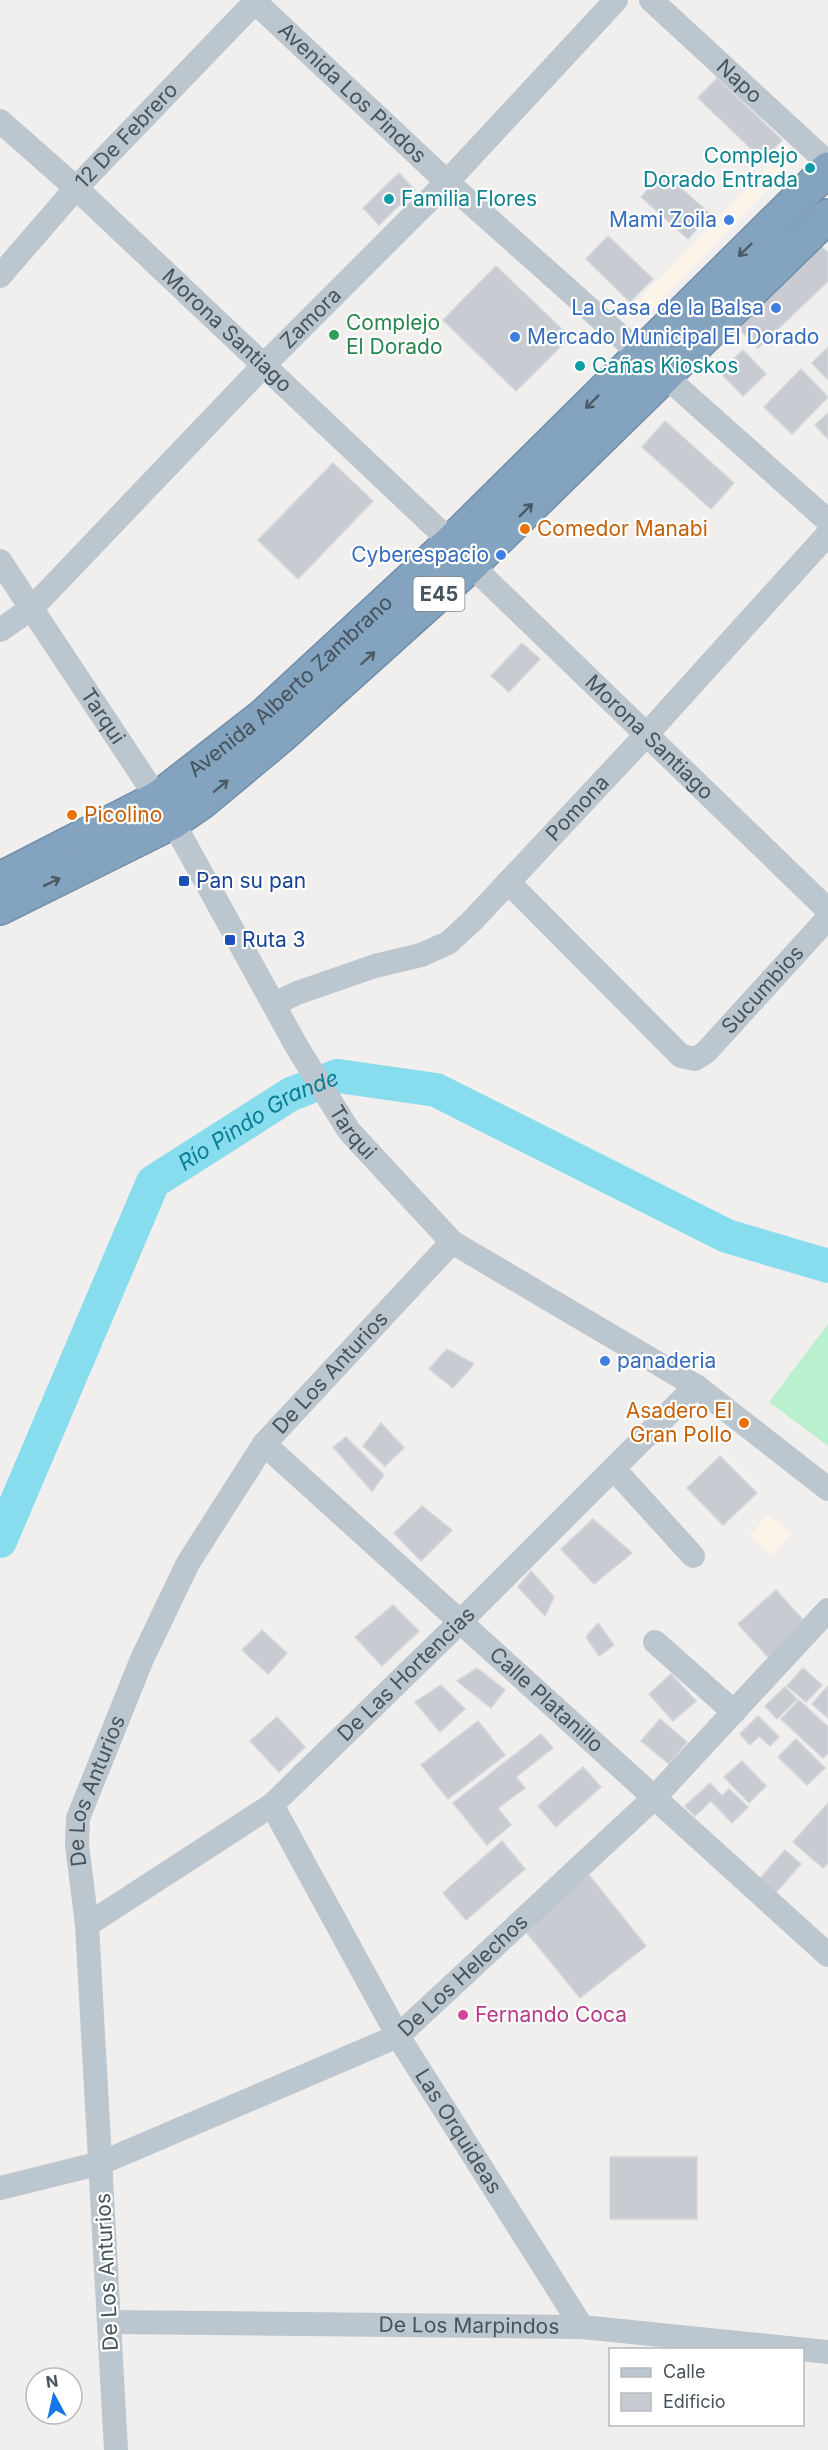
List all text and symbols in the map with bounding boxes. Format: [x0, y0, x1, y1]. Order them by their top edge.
street label: Avenida Los Pindos [273, 17, 432, 168]
street label: Napo [712, 54, 768, 108]
street label: 12 De Febrero [69, 77, 183, 193]
place label: Complejo Dorado Entrada [643, 143, 798, 192]
marker: Complejo Dorado Entrada [803, 161, 817, 175]
place label: Familia Flores [401, 186, 537, 211]
marker: Familia Flores [382, 192, 396, 206]
place label: Mami Zoila [609, 207, 717, 232]
marker: Mami Zoila [722, 213, 736, 227]
one-way arrow [738, 243, 753, 257]
street label: Morona Santiago [157, 263, 297, 397]
street label: Zamora [275, 282, 346, 353]
place label: La Casa de la Balsa [571, 295, 764, 320]
marker: La Casa de la Balsa [769, 301, 783, 315]
place label: Complejo El Dorado [346, 310, 443, 359]
place label: Mercado Municipal El Dorado [527, 324, 819, 349]
marker: Complejo El Dorado [327, 328, 341, 342]
marker: Mercado Municipal El Dorado [508, 330, 522, 344]
place label: Cañas Kioskos [592, 353, 738, 378]
marker: Cañas Kioskos [573, 359, 587, 373]
one-way arrow [584, 394, 599, 409]
one-way arrow [519, 503, 534, 518]
place label: Comedor Manabi [537, 516, 708, 541]
marker: Comedor Manabi [518, 522, 532, 536]
place label: Cyberespacio [351, 542, 489, 567]
marker: Cyberespacio [494, 548, 508, 562]
road number: E45 [414, 577, 464, 611]
street label: Avenida Alberto Zambrano [183, 590, 398, 782]
one-way arrow [361, 651, 376, 665]
street label: Morona Santiago [580, 669, 719, 805]
street label: Tarqui [76, 683, 131, 748]
street label: Pomona [540, 770, 614, 846]
one-way arrow [213, 779, 229, 792]
place label: Picolino [84, 802, 162, 827]
marker: Picolino [65, 808, 79, 822]
place label: Pan su pan [196, 868, 306, 893]
marker: Pan su pan [177, 874, 191, 888]
one-way arrow [43, 875, 61, 887]
place label: Ruta 3 [242, 927, 306, 952]
marker: Ruta 3 [223, 933, 237, 947]
street label: Sucumbios [716, 940, 809, 1039]
water label: Río Pindo Grande [173, 1064, 342, 1176]
street label: Tarqui [324, 1101, 382, 1164]
street label: De Los Anturios [267, 1306, 393, 1439]
place label: panaderia [617, 1348, 716, 1373]
marker: panaderia [598, 1354, 612, 1368]
place label: Asadero El Gran Pollo [626, 1398, 732, 1447]
marker: Asadero El Gran Pollo [737, 1416, 751, 1430]
street label: De Las Hortencias [332, 1601, 480, 1746]
street label: Calle Platanillo [485, 1642, 609, 1757]
street label: De Los Anturios [63, 1712, 130, 1868]
street label: De Los Helechos [393, 1909, 533, 2041]
place label: Fernando Coca [475, 2002, 627, 2027]
marker: Fernando Coca [456, 2008, 470, 2022]
street label: Las Orquideas [410, 2064, 507, 2198]
street label: De Los Anturios [90, 2193, 123, 2352]
street label: De Los Marpindos [378, 2312, 559, 2339]
legend [609, 2348, 804, 2426]
text: Calle [663, 2361, 705, 2382]
north arrow [24, 2366, 84, 2426]
text: N [44, 2370, 59, 2392]
text: Edificio [663, 2391, 726, 2412]

